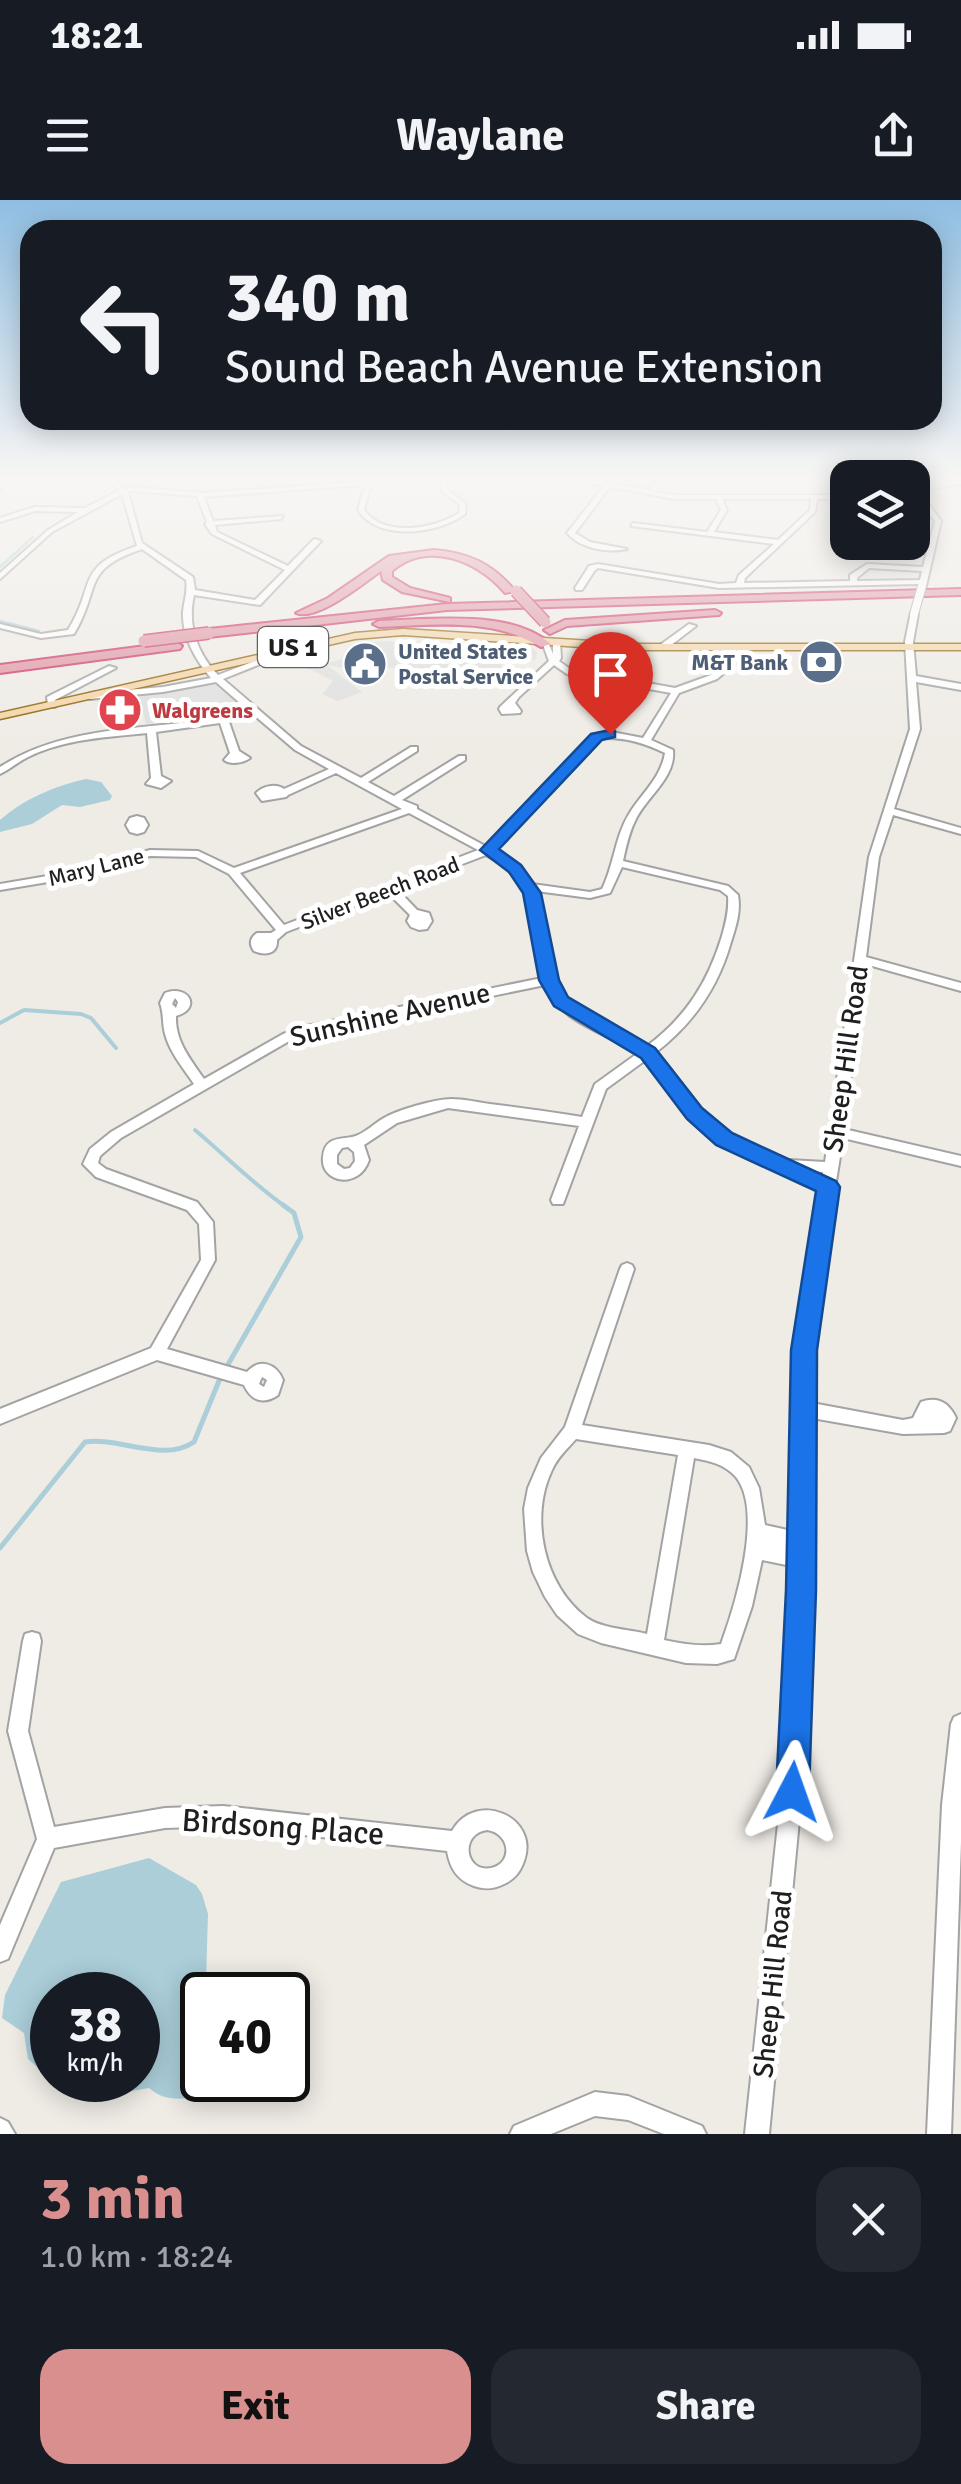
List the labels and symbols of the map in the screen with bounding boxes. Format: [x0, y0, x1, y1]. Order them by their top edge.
road number: US 1 [258, 627, 328, 667]
pin [568, 632, 653, 735]
place label: United States Postal Service [398, 638, 534, 690]
bank icon: M&T Bank [798, 639, 844, 685]
public building icon: United States Postal Service [342, 641, 388, 687]
place label: M&T Bank [691, 649, 788, 676]
pharmacy icon: Walgreens [97, 687, 143, 733]
place label: Walgreens [152, 697, 253, 724]
street label: Mary Lane [45, 842, 147, 892]
street label: Silver Beech Road [297, 850, 463, 936]
street label: Sheep Hill Road [816, 963, 876, 1155]
street label: Sunshine Avenue [287, 975, 493, 1055]
position arrow [740, 1740, 844, 1844]
street label: Birdsong Place [180, 1800, 386, 1854]
street label: Sheep Hill Road [746, 1888, 800, 2080]
speed limit sign: 40 [180, 1972, 310, 2102]

